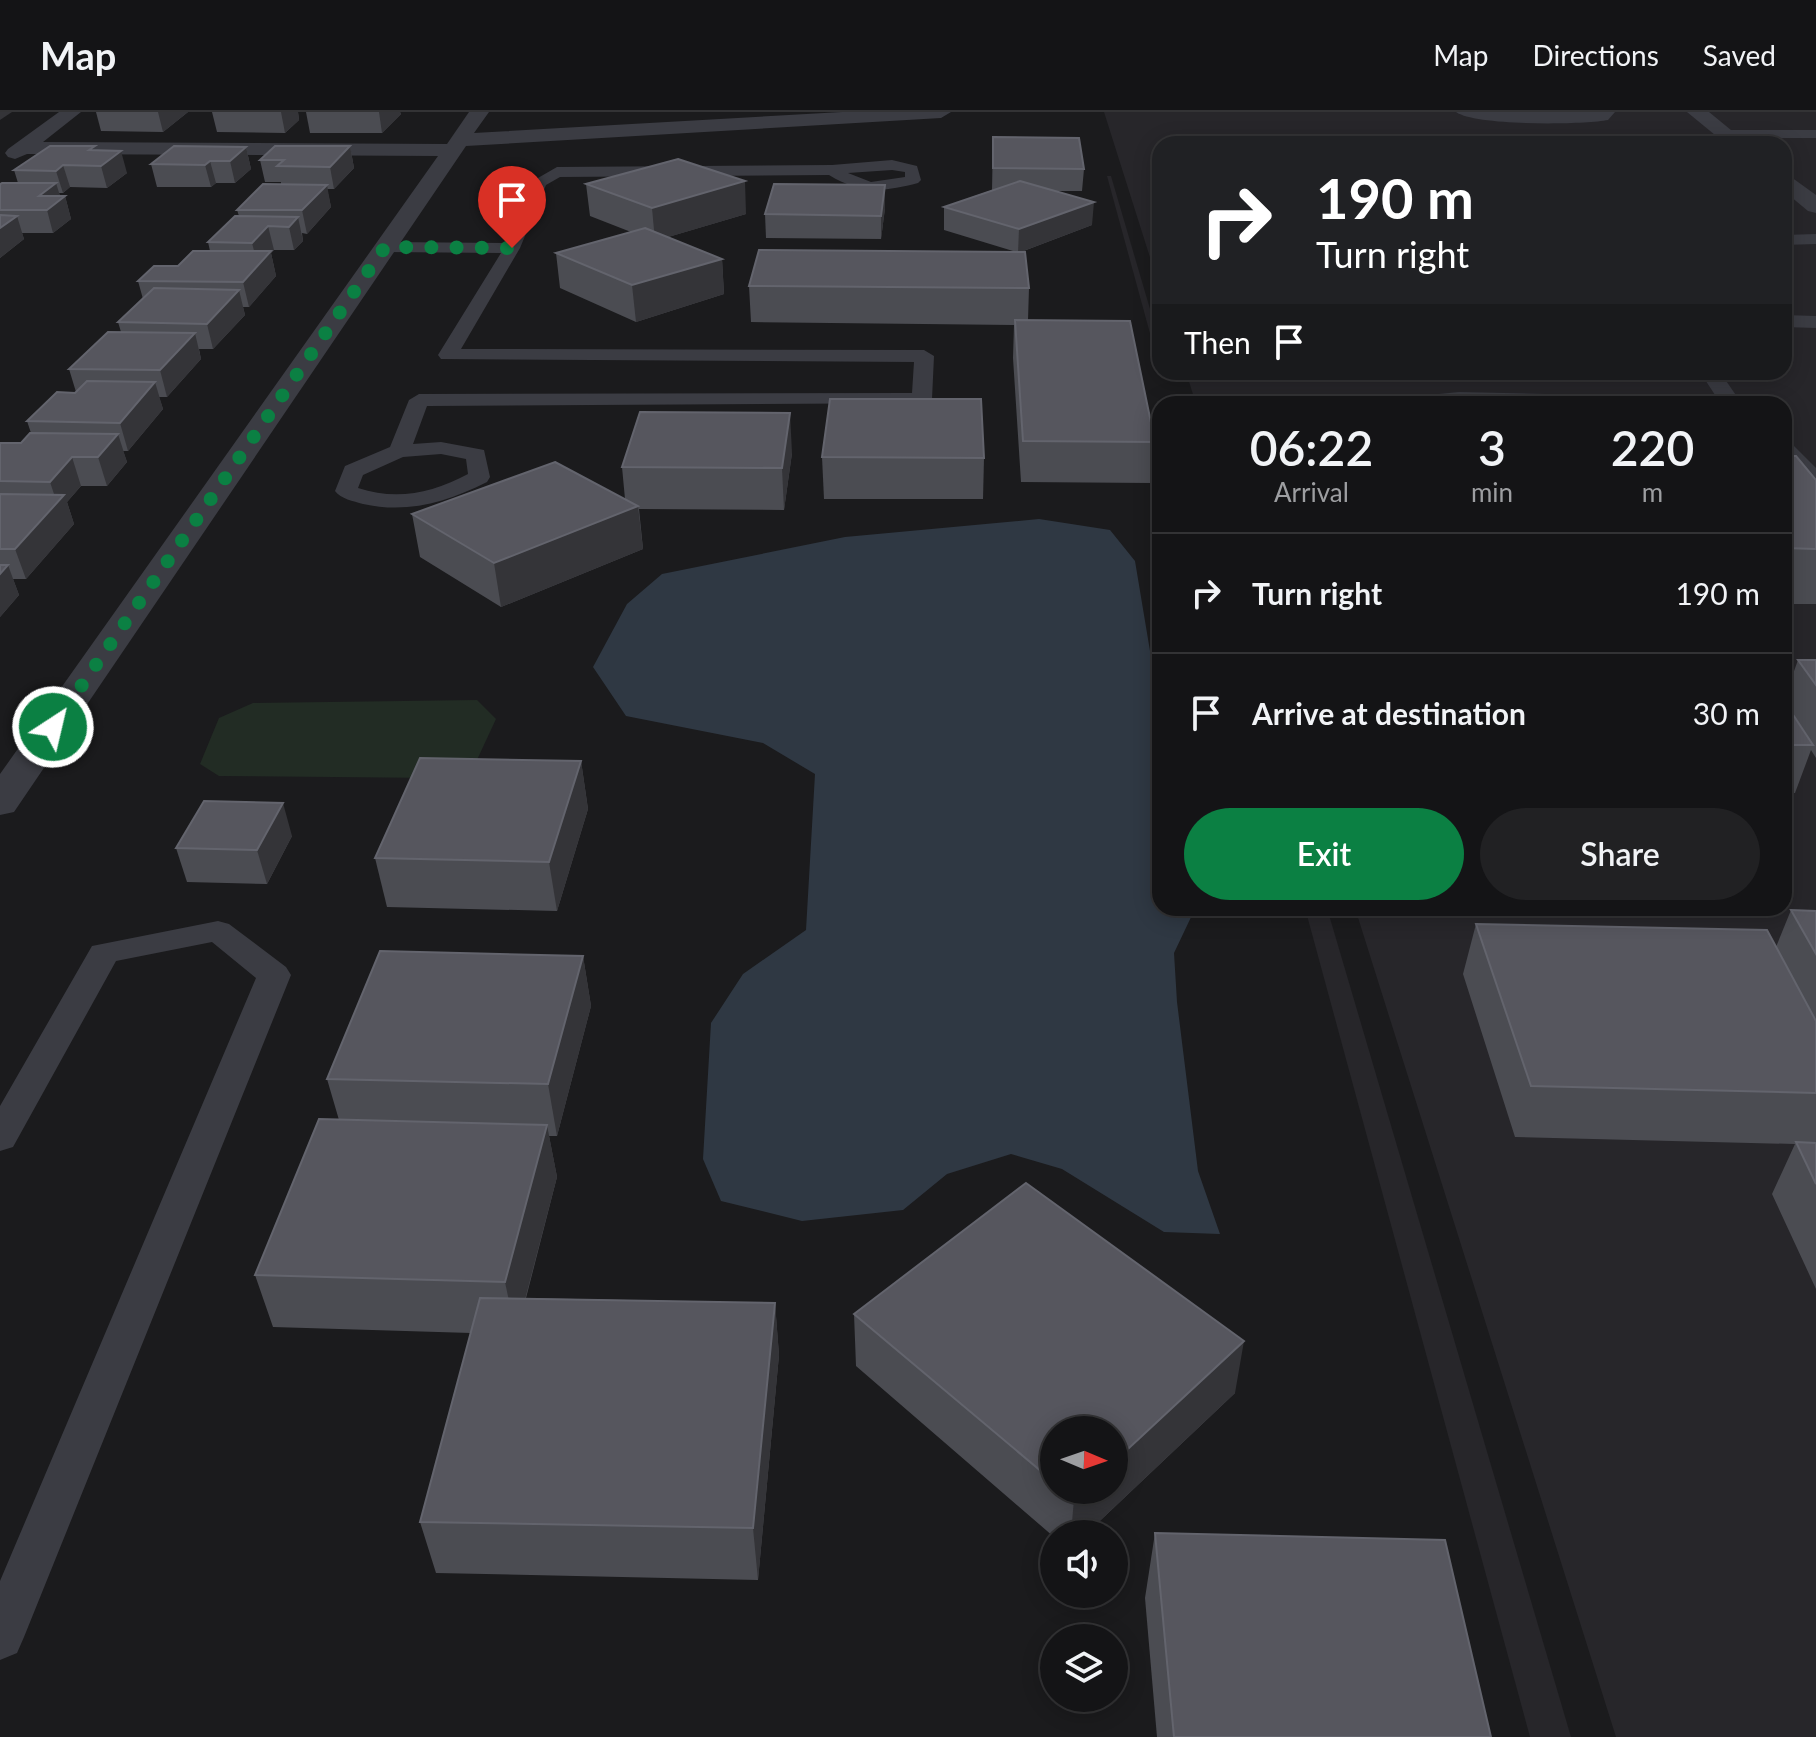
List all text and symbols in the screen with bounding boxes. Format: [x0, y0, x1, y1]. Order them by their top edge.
text: Map [40, 32, 116, 78]
text: Map [1433, 38, 1488, 72]
text: Directions [1532, 38, 1659, 72]
text: Saved [1703, 38, 1776, 72]
text: 190 m [1316, 164, 1474, 231]
pin [478, 166, 546, 248]
icon: right [1184, 168, 1288, 272]
icon: arrive [490, 178, 534, 222]
text: Turn right [1316, 232, 1469, 276]
icon: arrive [1267, 320, 1311, 364]
text: Then [1184, 324, 1251, 360]
text: 06:22 [1250, 419, 1373, 476]
text: 3 [1478, 419, 1506, 476]
text: 220 [1611, 419, 1694, 476]
text: Arrival [1274, 476, 1349, 508]
text: min [1471, 476, 1513, 508]
text: m [1642, 476, 1663, 508]
icon: right [1184, 571, 1228, 615]
text: Turn right [1252, 575, 1382, 611]
text: 190 m [1675, 575, 1760, 611]
position arrow [11, 685, 95, 769]
icon: arrive [1184, 691, 1228, 735]
text: Arrive at destination [1252, 695, 1526, 731]
text: 30 m [1693, 695, 1760, 731]
button: Exit [1184, 808, 1464, 900]
button: Share [1480, 808, 1760, 900]
north arrow [1040, 1416, 1128, 1504]
map controls [1040, 1416, 1128, 1712]
button: sound [1040, 1520, 1128, 1608]
button: layers [1040, 1624, 1128, 1712]

